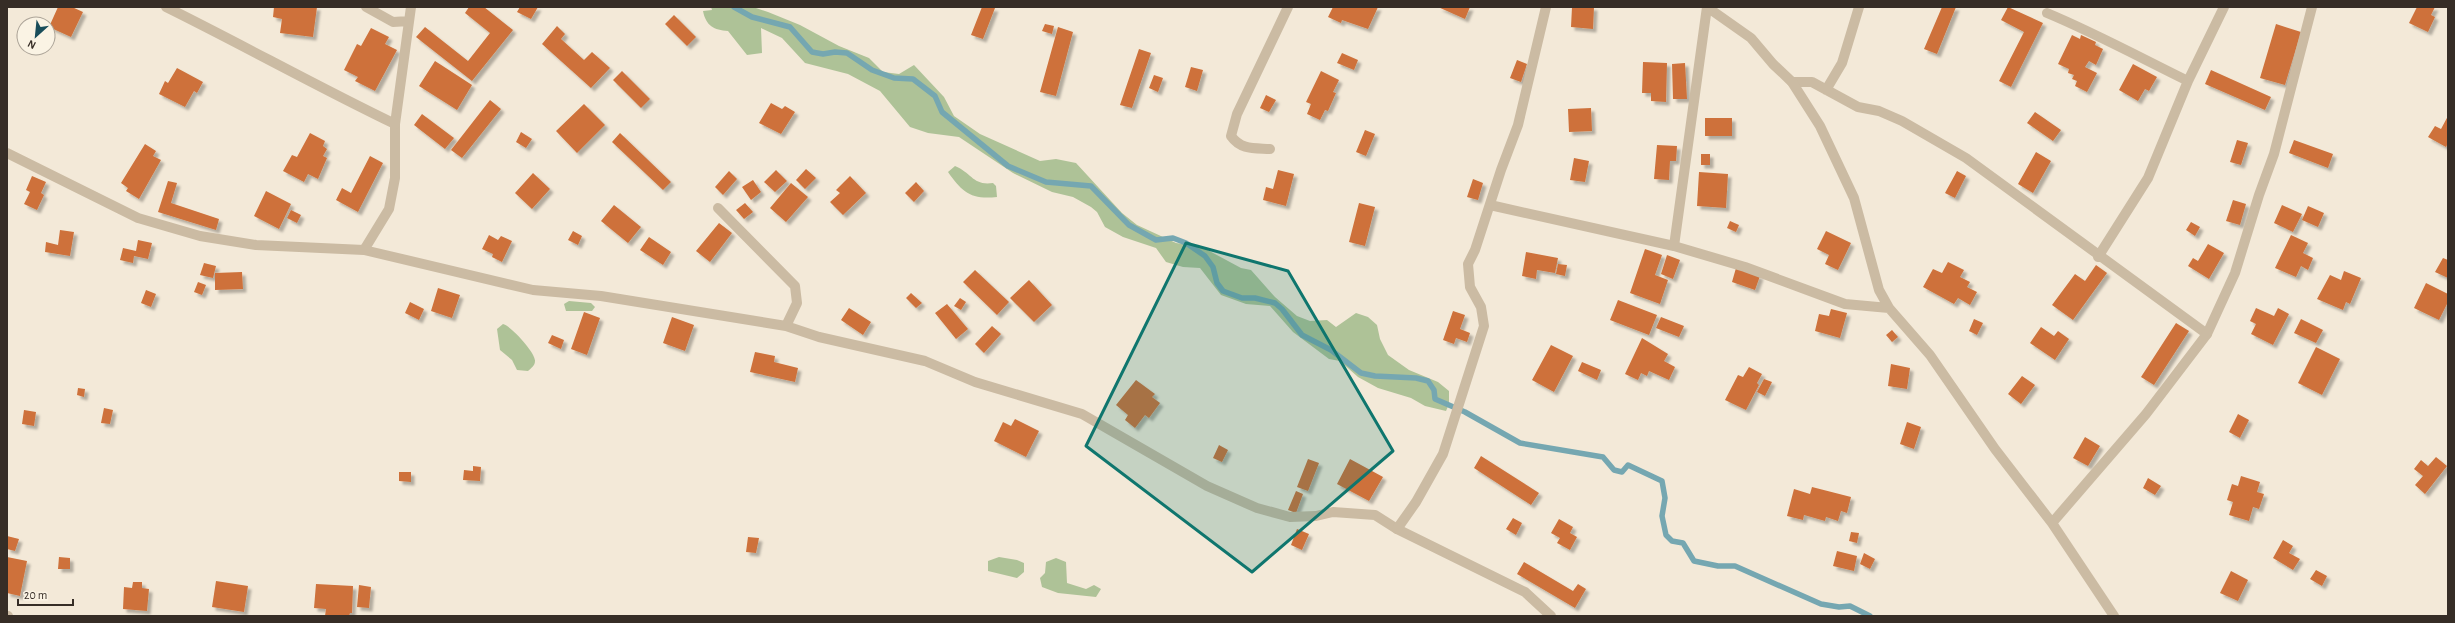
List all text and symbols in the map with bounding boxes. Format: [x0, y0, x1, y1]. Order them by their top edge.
north arrow [16, 16, 56, 56]
text: N [26, 38, 38, 51]
scale bar [18, 581, 73, 607]
text: 20 m [24, 589, 47, 601]

